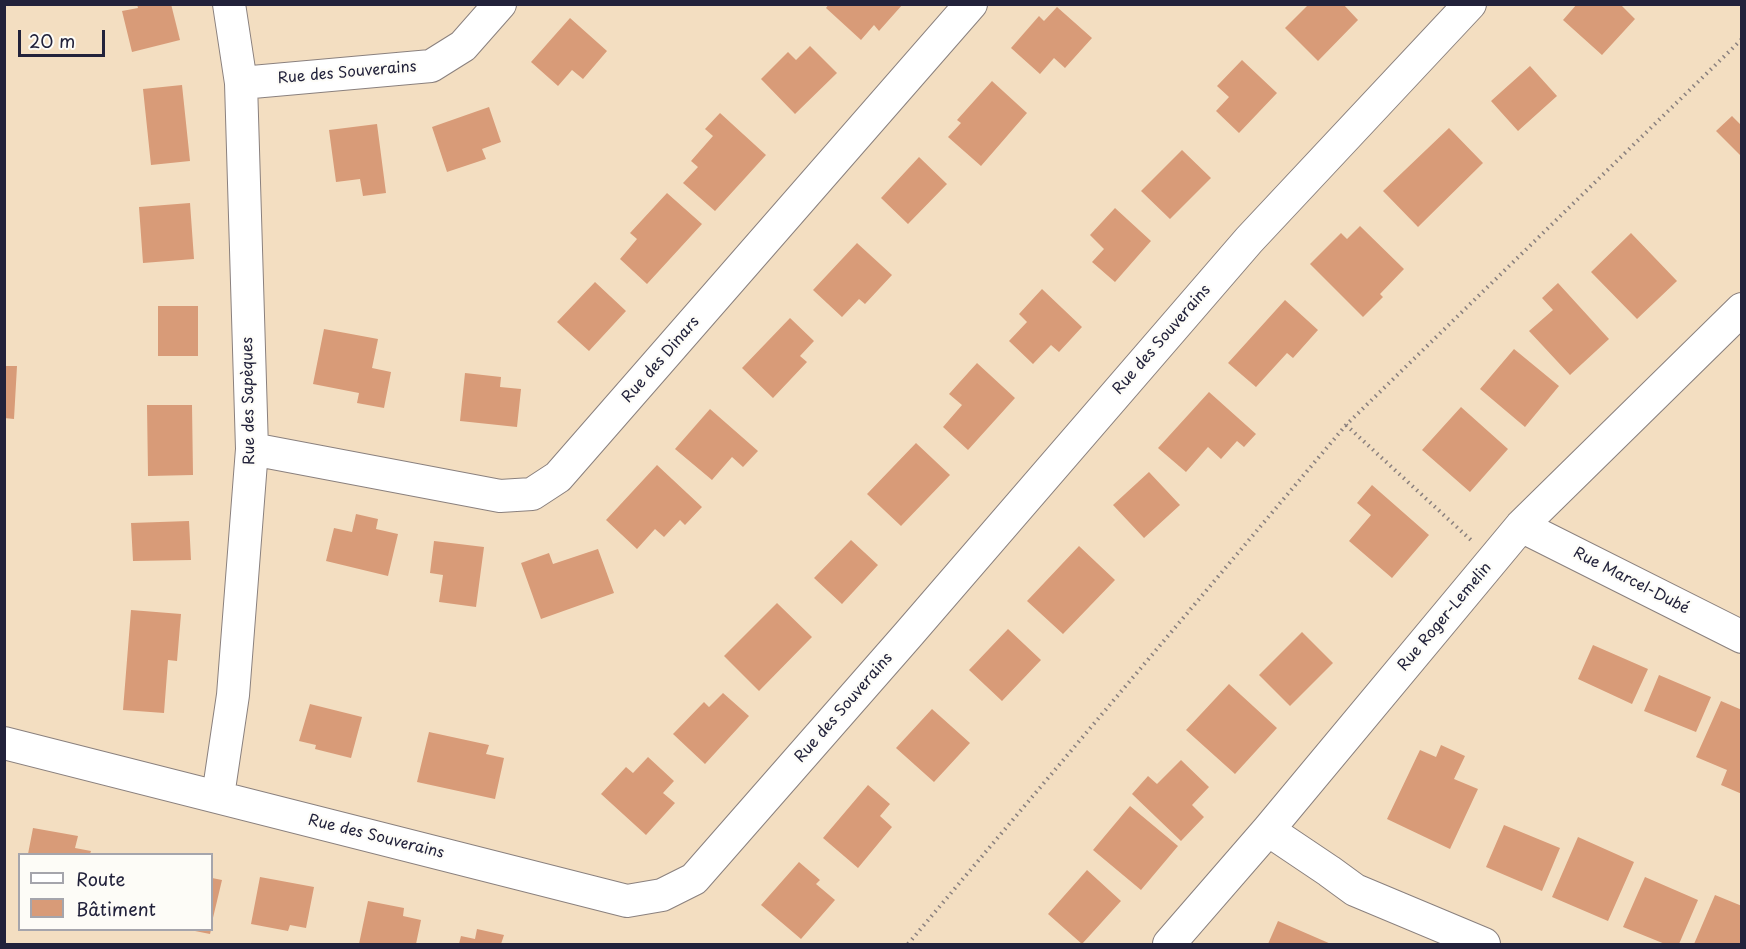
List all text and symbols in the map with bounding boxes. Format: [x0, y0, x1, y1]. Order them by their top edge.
scale bar [21, 18, 108, 56]
text: 20 m [29, 27, 75, 54]
street label: Rue des Souverains [277, 58, 417, 88]
street label: Rue des Souverains [1109, 281, 1215, 399]
street label: Rue des Dinars [619, 313, 703, 407]
street label: Rue des Sapèques [239, 337, 259, 465]
street label: Rue Marcel-Dubé [1570, 544, 1692, 618]
street label: Rue Roger-Lemelin [1394, 559, 1496, 675]
street label: Rue des Souverains [791, 649, 897, 767]
street label: Rue des Souverains [306, 811, 446, 863]
legend [18, 853, 213, 931]
text: Route [76, 865, 125, 892]
text: Bâtiment [76, 895, 156, 922]

